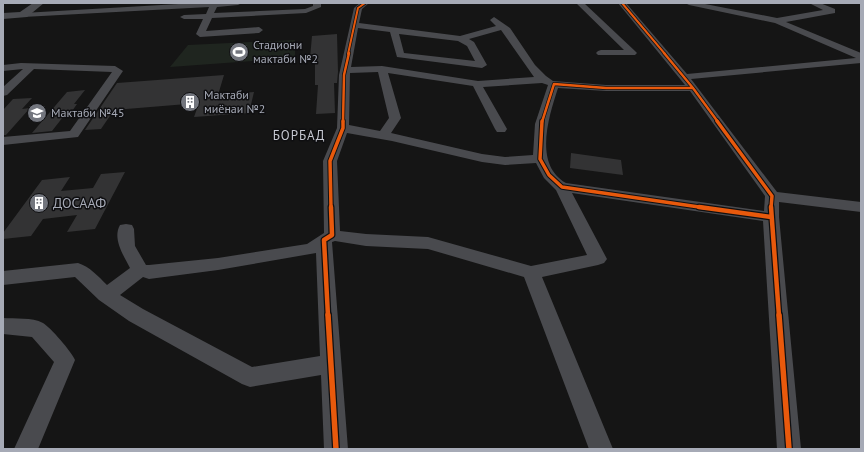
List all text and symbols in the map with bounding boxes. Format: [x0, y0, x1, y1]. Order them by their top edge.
place label: Стадиони мактаби №2 [253, 37, 318, 66]
sports icon: Стадиони мактаби №2 [228, 41, 250, 63]
place label: Мактаби миёнаи №2 [204, 87, 265, 116]
building icon: Мактаби миёнаи №2 [179, 91, 201, 113]
school or university icon: Мактаби №45 [26, 102, 48, 124]
place label: Мактаби №45 [51, 105, 124, 120]
district label: БОРБАД [273, 127, 325, 144]
building icon: ДОСААФ [28, 192, 50, 214]
place label: ДОСААФ [53, 194, 106, 212]

